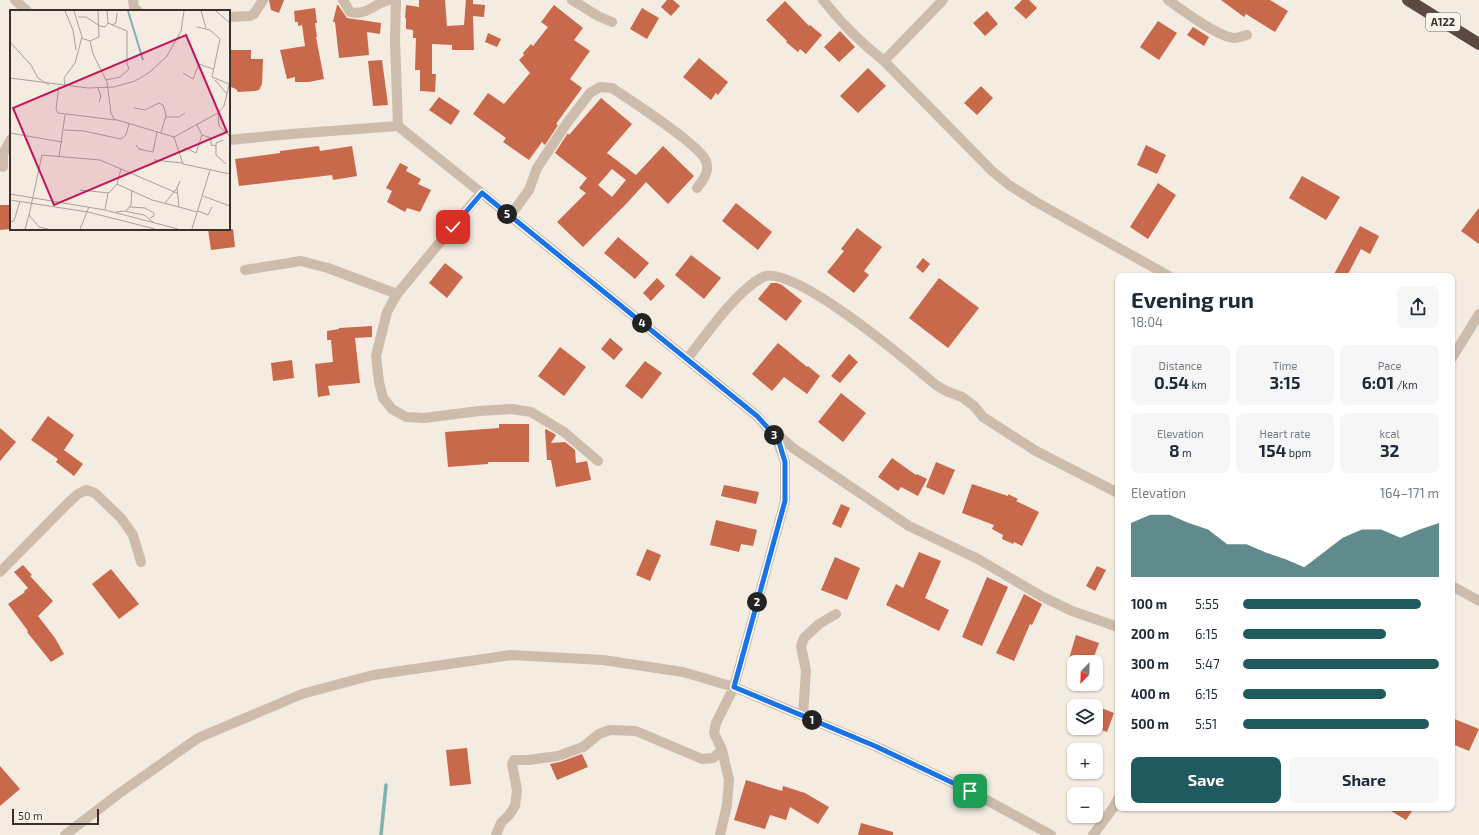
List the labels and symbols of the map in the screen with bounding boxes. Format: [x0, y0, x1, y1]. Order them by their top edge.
inset map [10, 10, 230, 230]
road number: A122 [1426, 13, 1460, 31]
pin: 5 [497, 204, 517, 224]
pin [436, 210, 470, 244]
pin: 4 [632, 313, 652, 333]
pin: 3 [764, 425, 784, 445]
pin: 2 [747, 592, 767, 612]
north arrow [1067, 655, 1103, 691]
pin: 1 [802, 710, 822, 730]
pin [953, 774, 987, 808]
scale bar [12, 807, 99, 826]

